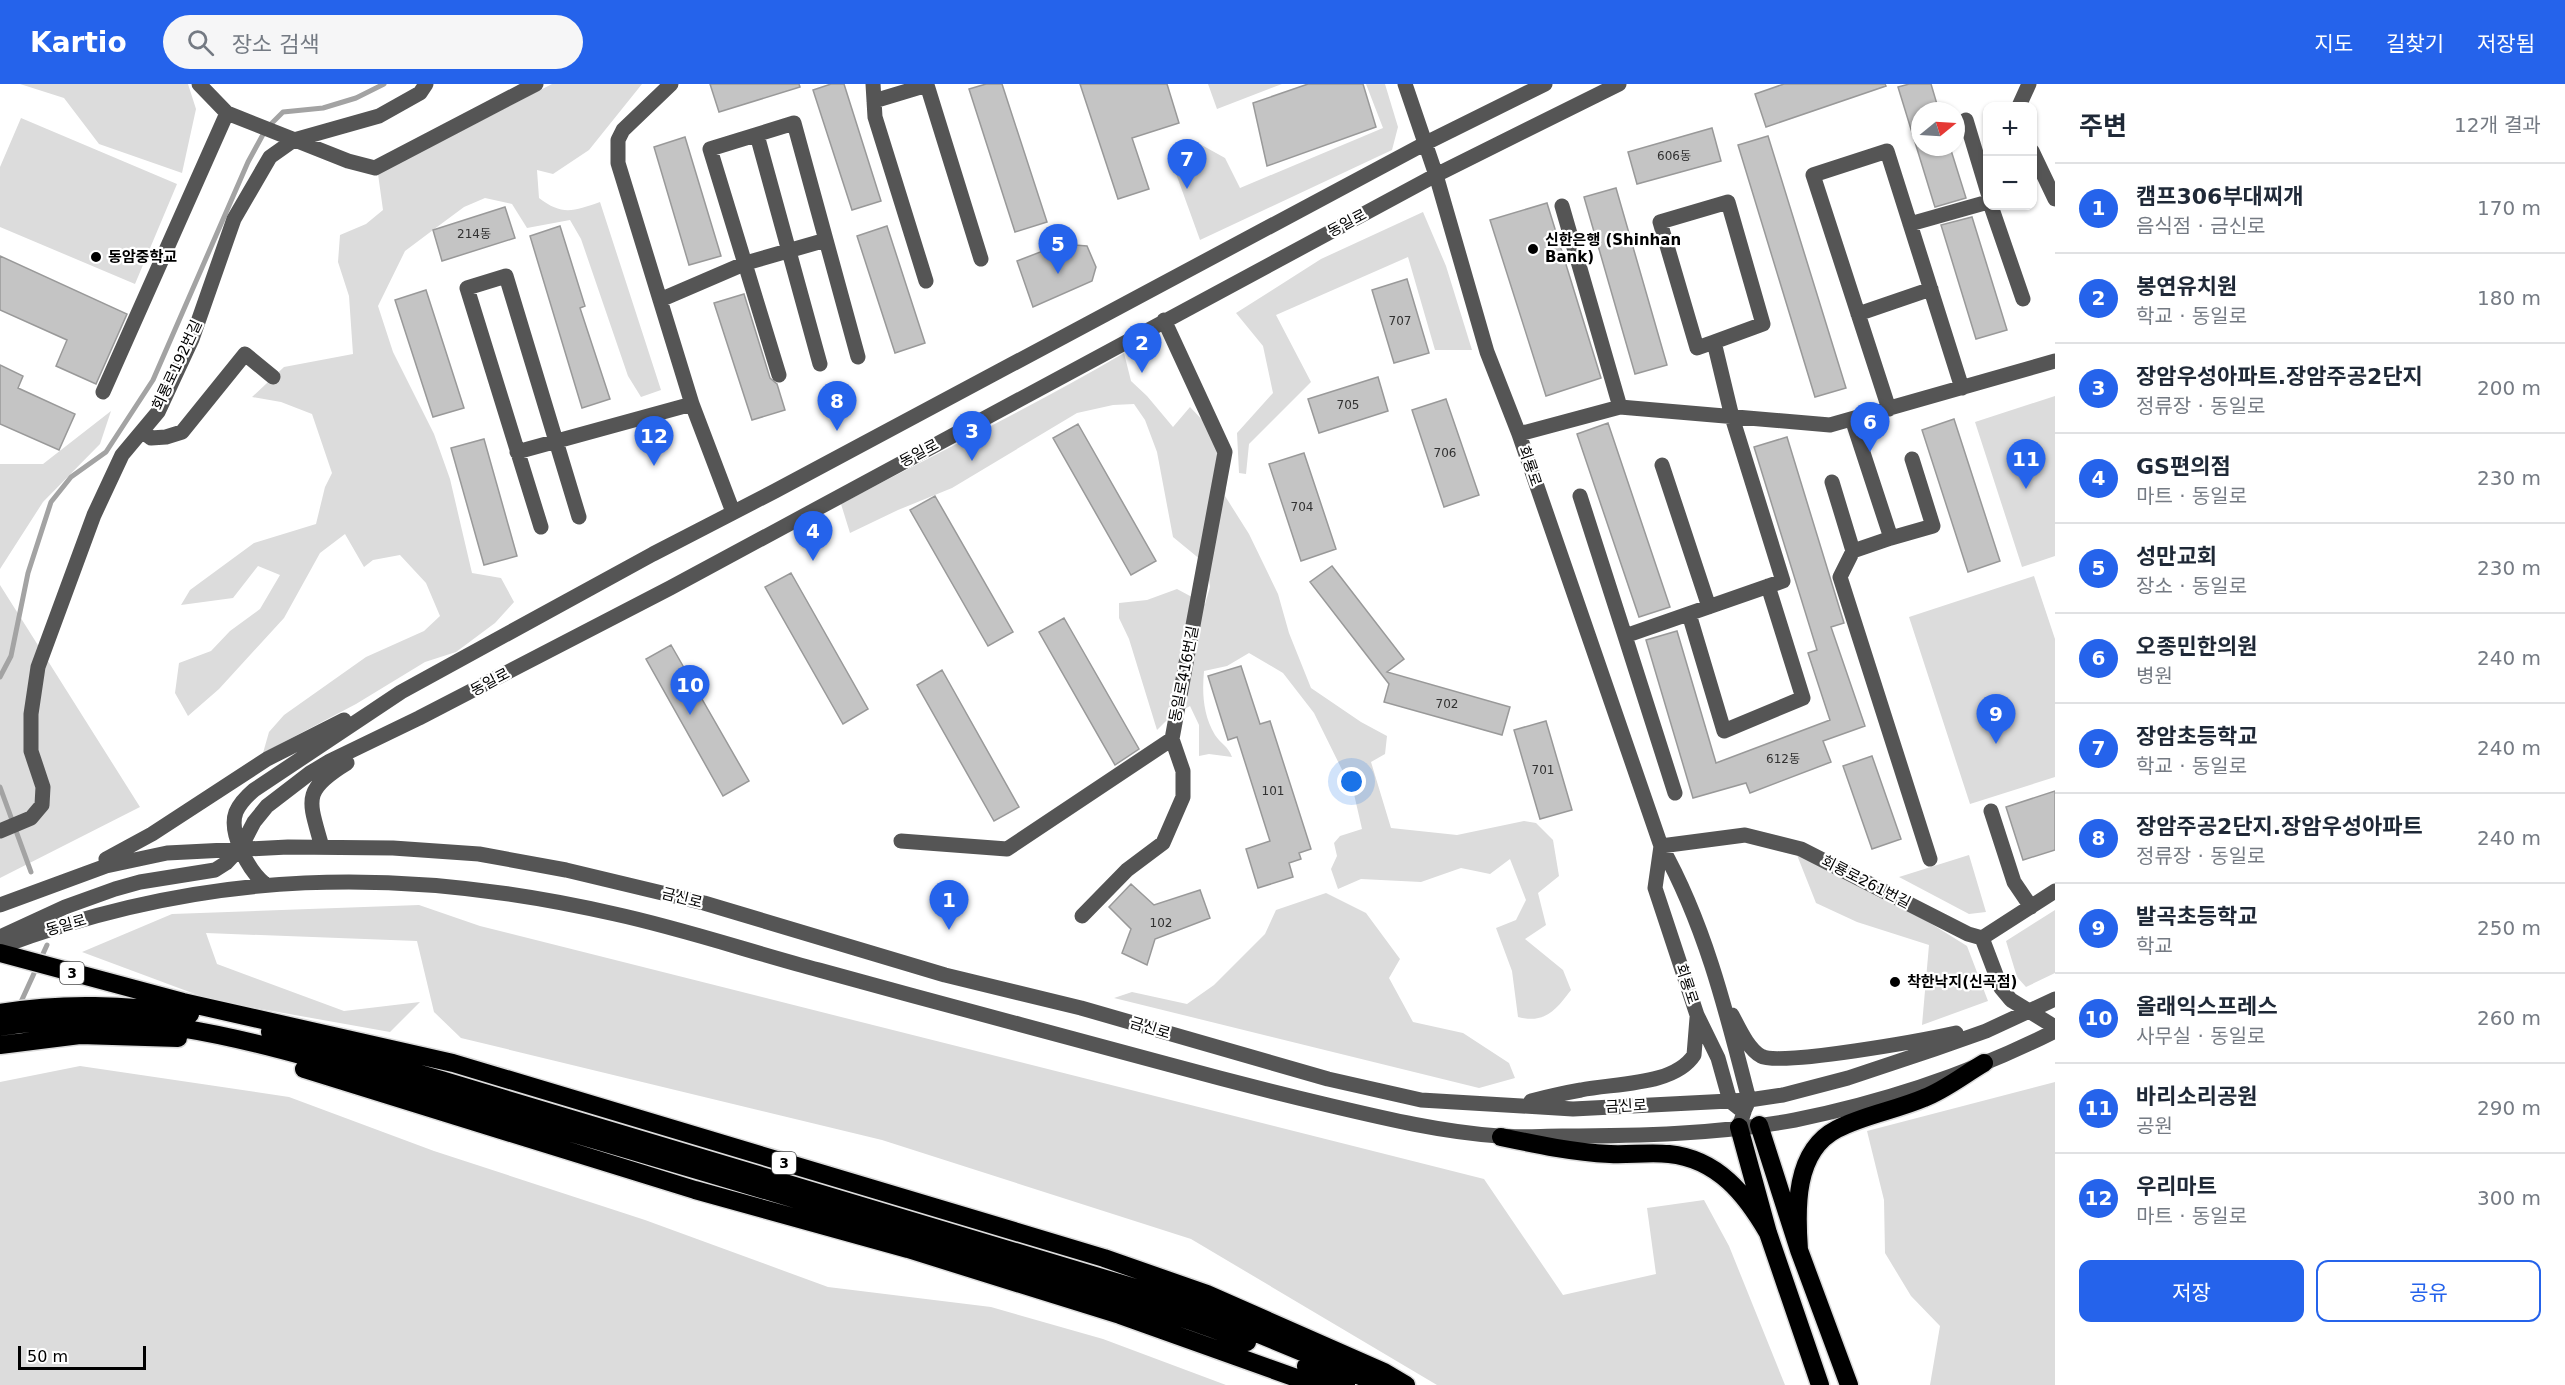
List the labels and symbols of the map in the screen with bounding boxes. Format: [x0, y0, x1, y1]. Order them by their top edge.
north arrow [1911, 102, 1965, 156]
pin: 7 [1168, 140, 1206, 189]
house number: 606동 [1657, 149, 1691, 163]
street label: 동일로 [1324, 205, 1370, 241]
pin: 5 [1038, 224, 1078, 274]
house number: 214동 [457, 227, 491, 241]
place label: 신한은행 (Shinhan Bank) [1545, 231, 1681, 266]
marker: 신한은행 (Shinhan Bank) [1526, 242, 1540, 256]
place label: 동암중학교 [108, 248, 177, 266]
marker: 동암중학교 [89, 250, 103, 264]
house number: 707 [1389, 314, 1411, 328]
street label: 회룡로192번길 [148, 317, 206, 413]
pin: 2 [1122, 324, 1162, 373]
pin: 8 [818, 382, 856, 431]
house number: 705 [1337, 398, 1359, 412]
pin: 6 [1850, 402, 1890, 452]
pin: 3 [952, 412, 992, 461]
pin: 12 [634, 416, 674, 466]
street label: 동일로 [896, 435, 942, 471]
pin: 11 [2006, 440, 2046, 489]
street label: 회룡로 [1515, 443, 1545, 489]
house number: 706 [1434, 446, 1456, 460]
house number: 704 [1291, 500, 1313, 514]
pin: 4 [794, 512, 832, 561]
street label: 동일로416번길 [1166, 624, 1202, 724]
street label: 동일로 [467, 664, 513, 700]
pin: 10 [670, 666, 710, 715]
pin: 9 [1976, 694, 2016, 744]
house number: 702 [1436, 697, 1458, 711]
house number: 612동 [1766, 752, 1800, 766]
house number: 701 [1532, 763, 1554, 777]
your location [1337, 767, 1366, 796]
house number: 101 [1262, 784, 1284, 798]
street label: 회룡로261번길 [1818, 852, 1914, 912]
pin: 1 [930, 880, 968, 930]
street label: 금신로 [660, 884, 704, 912]
street label: 동일로 [44, 911, 88, 939]
house number: 102 [1150, 916, 1172, 930]
road number: 3 [60, 962, 84, 984]
street label: 회룡로 [1672, 962, 1702, 1006]
place label: 착한낙지(신곡점) [1907, 973, 2017, 991]
marker: 착한낙지(신곡점) [1888, 975, 1902, 989]
street label: 금신로 [1128, 1013, 1172, 1043]
street label: 금신로 [1605, 1096, 1647, 1116]
road number: 3 [772, 1152, 796, 1174]
scale bar [18, 1343, 146, 1370]

